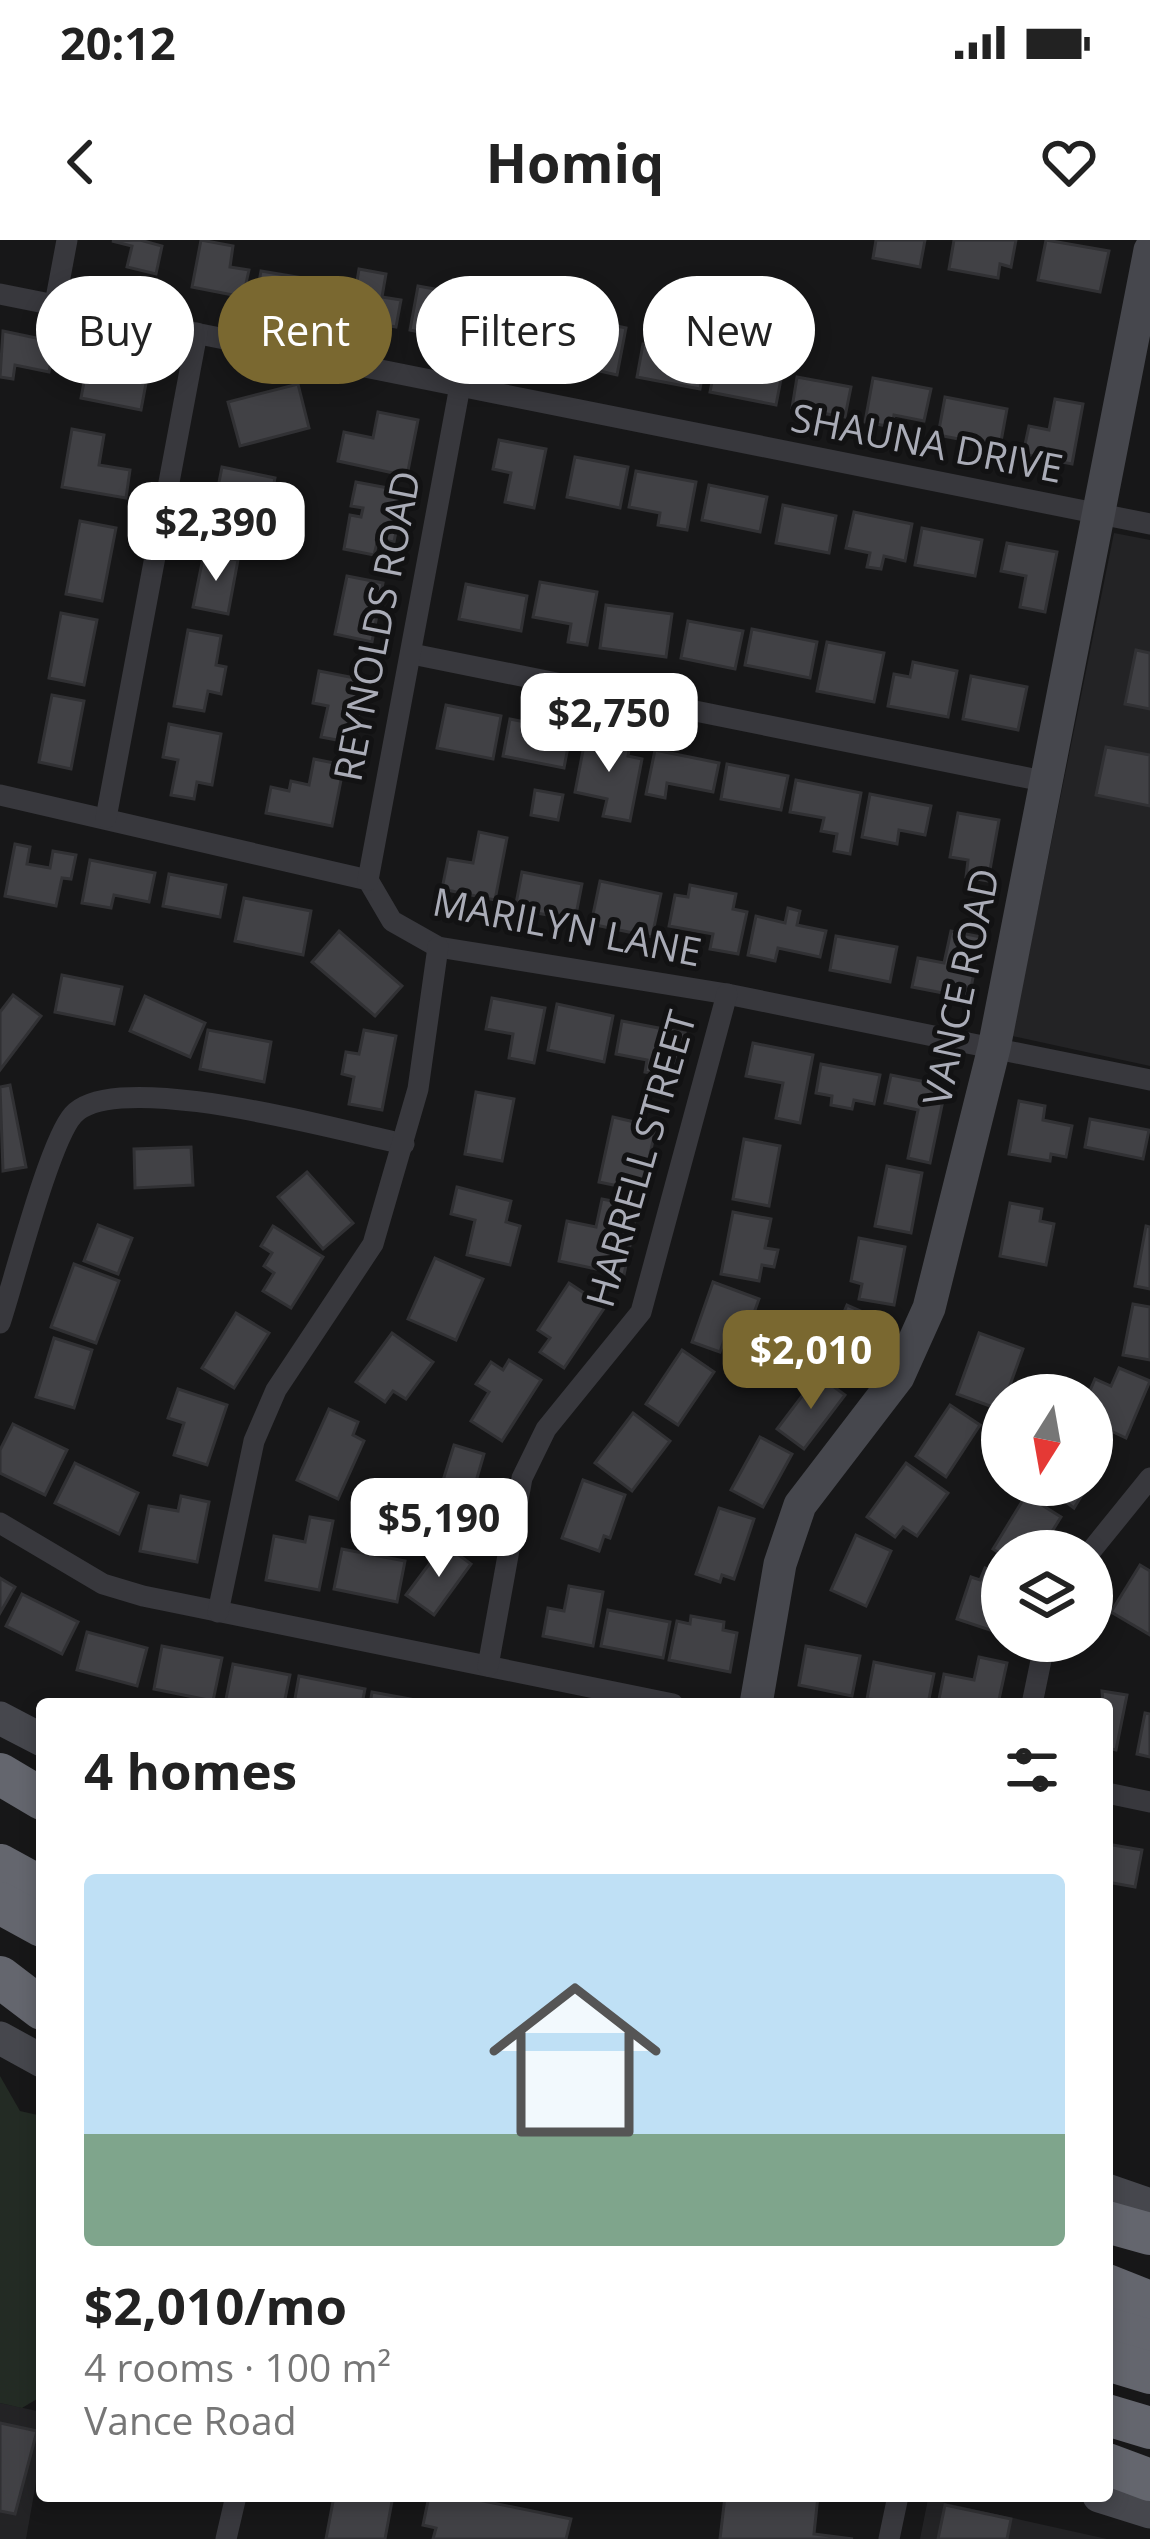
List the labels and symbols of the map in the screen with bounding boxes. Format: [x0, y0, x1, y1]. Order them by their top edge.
street label: SHAUNA DRIVE [787, 389, 1068, 494]
street label: REYNOLDS ROAD [319, 466, 432, 785]
pin: $2,390 [118, 482, 314, 584]
pin: $2,750 [511, 673, 707, 775]
street label: VANCE ROAD [909, 863, 1011, 1110]
street label: MARILYN LANE [429, 874, 706, 978]
street label: HARRELL STREET [572, 1004, 707, 1313]
pin: $2,010 [713, 1310, 909, 1412]
north arrow [981, 1374, 1113, 1506]
pin: $5,190 [341, 1478, 537, 1580]

